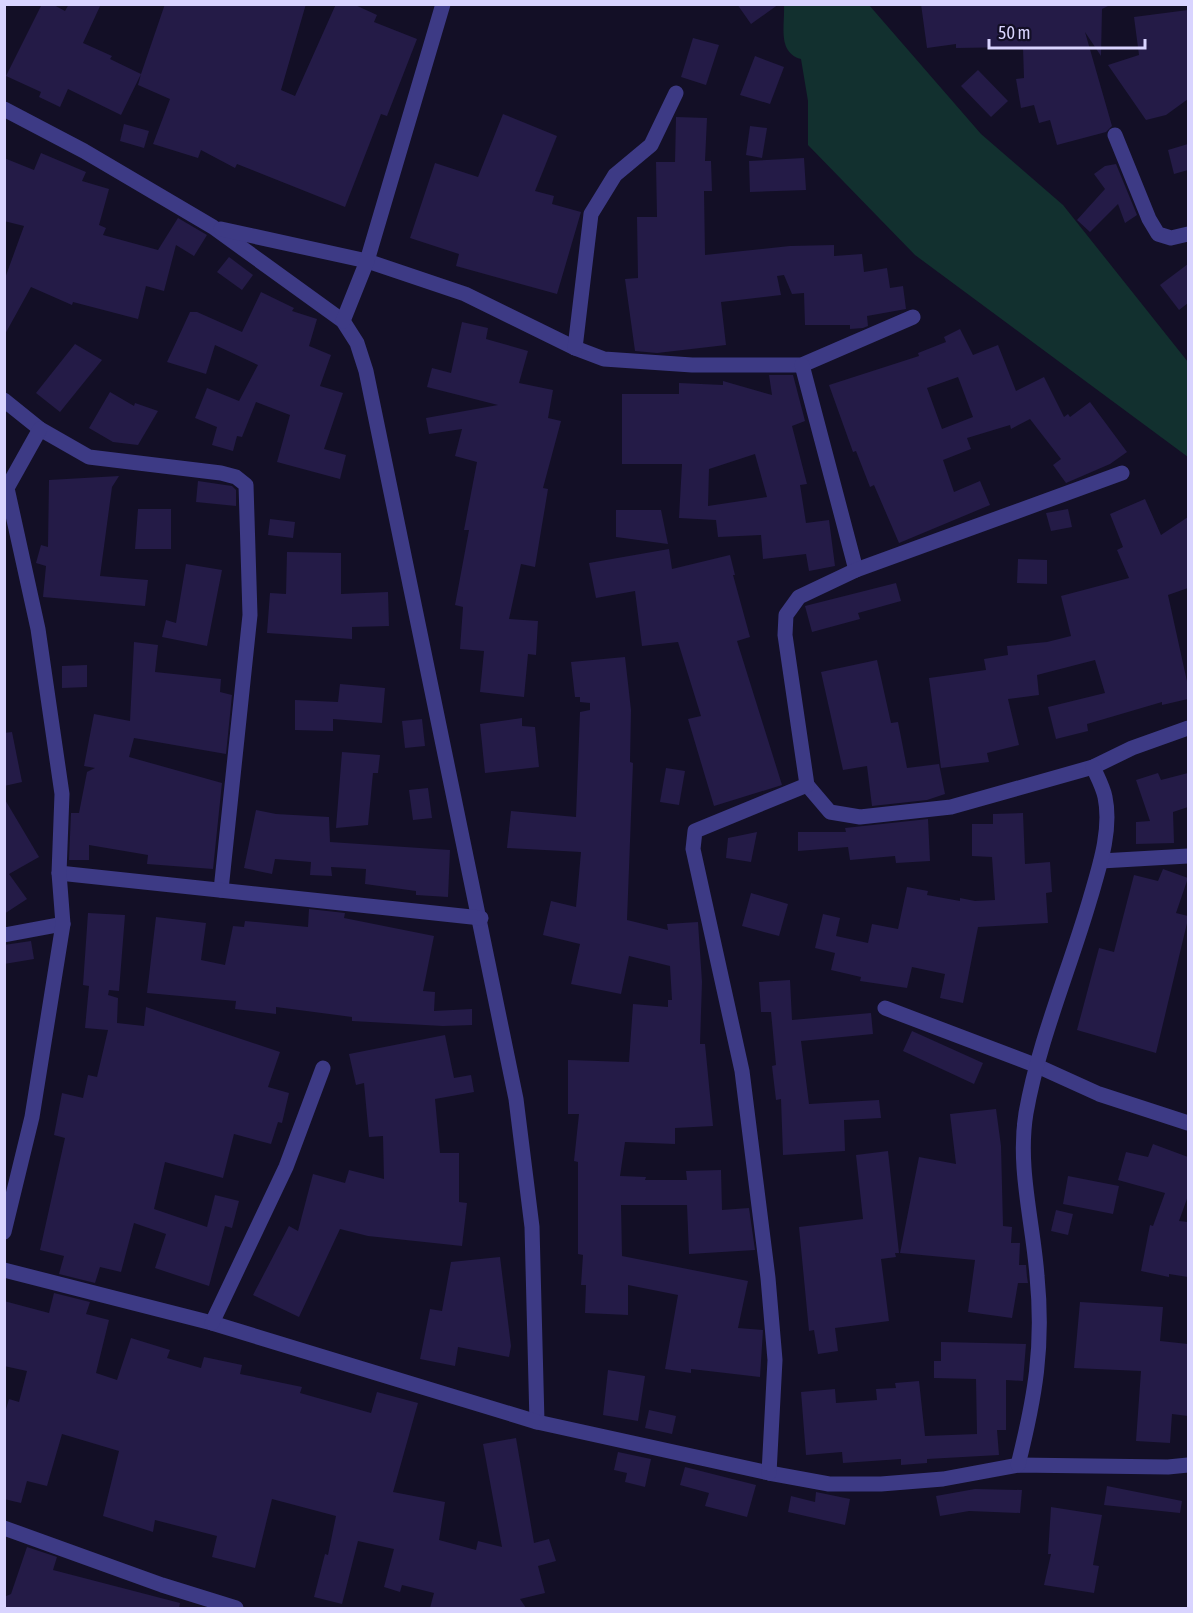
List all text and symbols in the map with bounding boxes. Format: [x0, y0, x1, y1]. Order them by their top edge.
scale bar [989, 12, 1145, 50]
text: 50 m [998, 22, 1030, 43]

